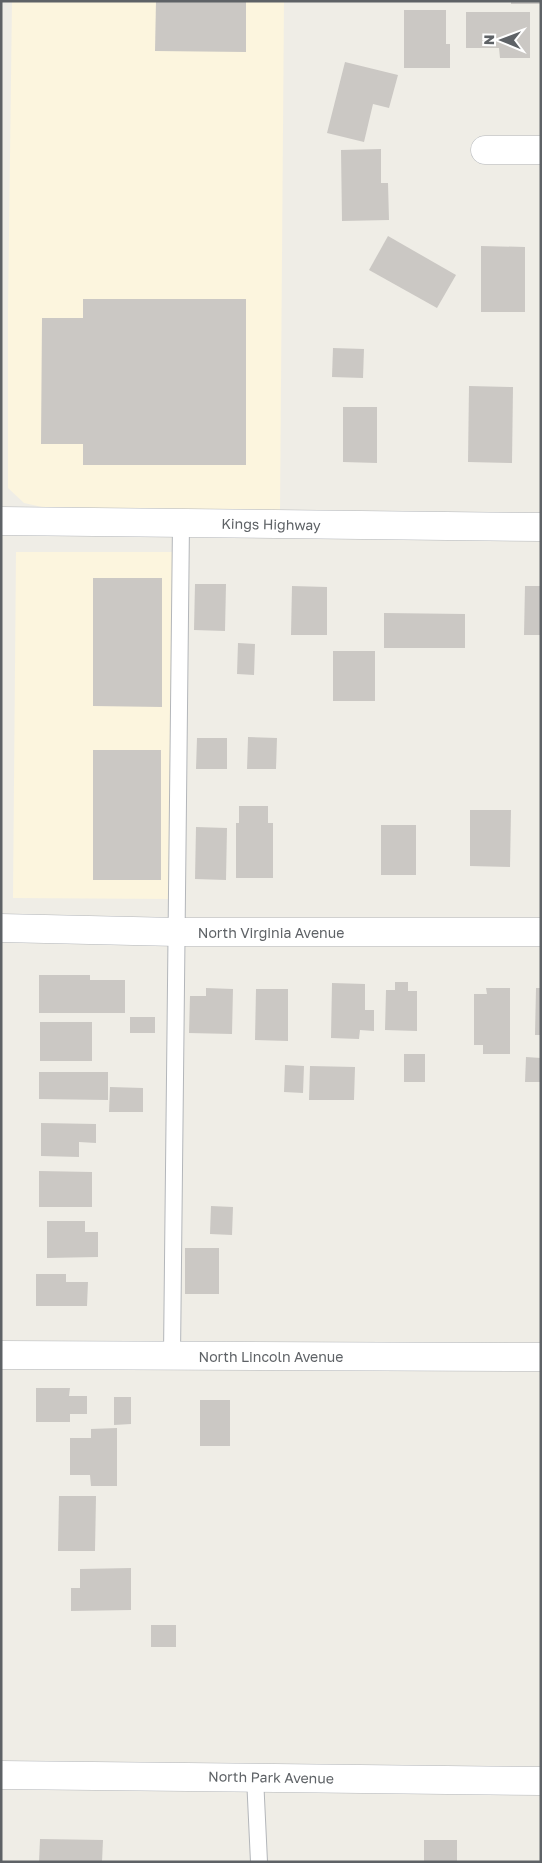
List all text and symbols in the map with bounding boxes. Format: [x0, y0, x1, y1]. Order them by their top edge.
north arrow [477, 15, 527, 65]
text: N [480, 34, 497, 45]
street label: Kings Highway [221, 515, 321, 533]
street label: North Virginia Avenue [198, 924, 344, 941]
street label: North Lincoln Avenue [199, 1348, 343, 1365]
street label: North Park Avenue [208, 1767, 334, 1787]

